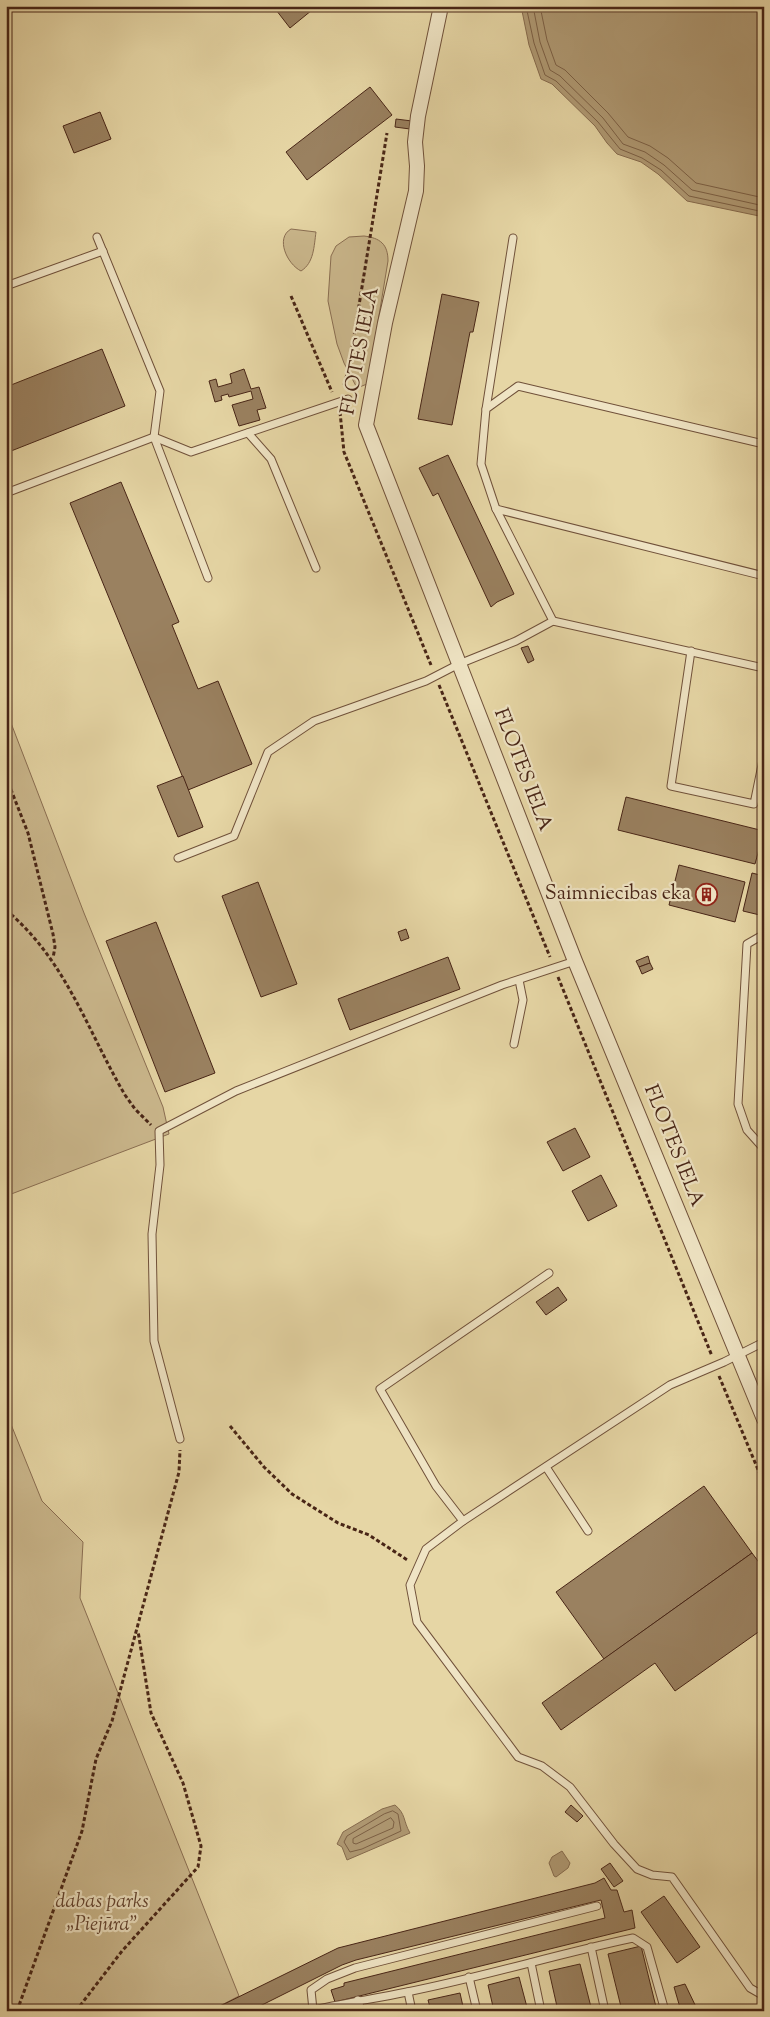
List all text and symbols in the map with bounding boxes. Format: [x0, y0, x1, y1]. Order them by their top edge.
street label: FLOTES IELA [334, 285, 388, 417]
street label: FLOTES IELA [485, 704, 559, 836]
place label: Saimniecības eka [545, 880, 691, 909]
building icon: Saimniecības eka [695, 882, 719, 906]
street label: FLOTES IELA [635, 1081, 711, 1211]
park label: dabas parks „Piejūra” [55, 1888, 149, 1940]

